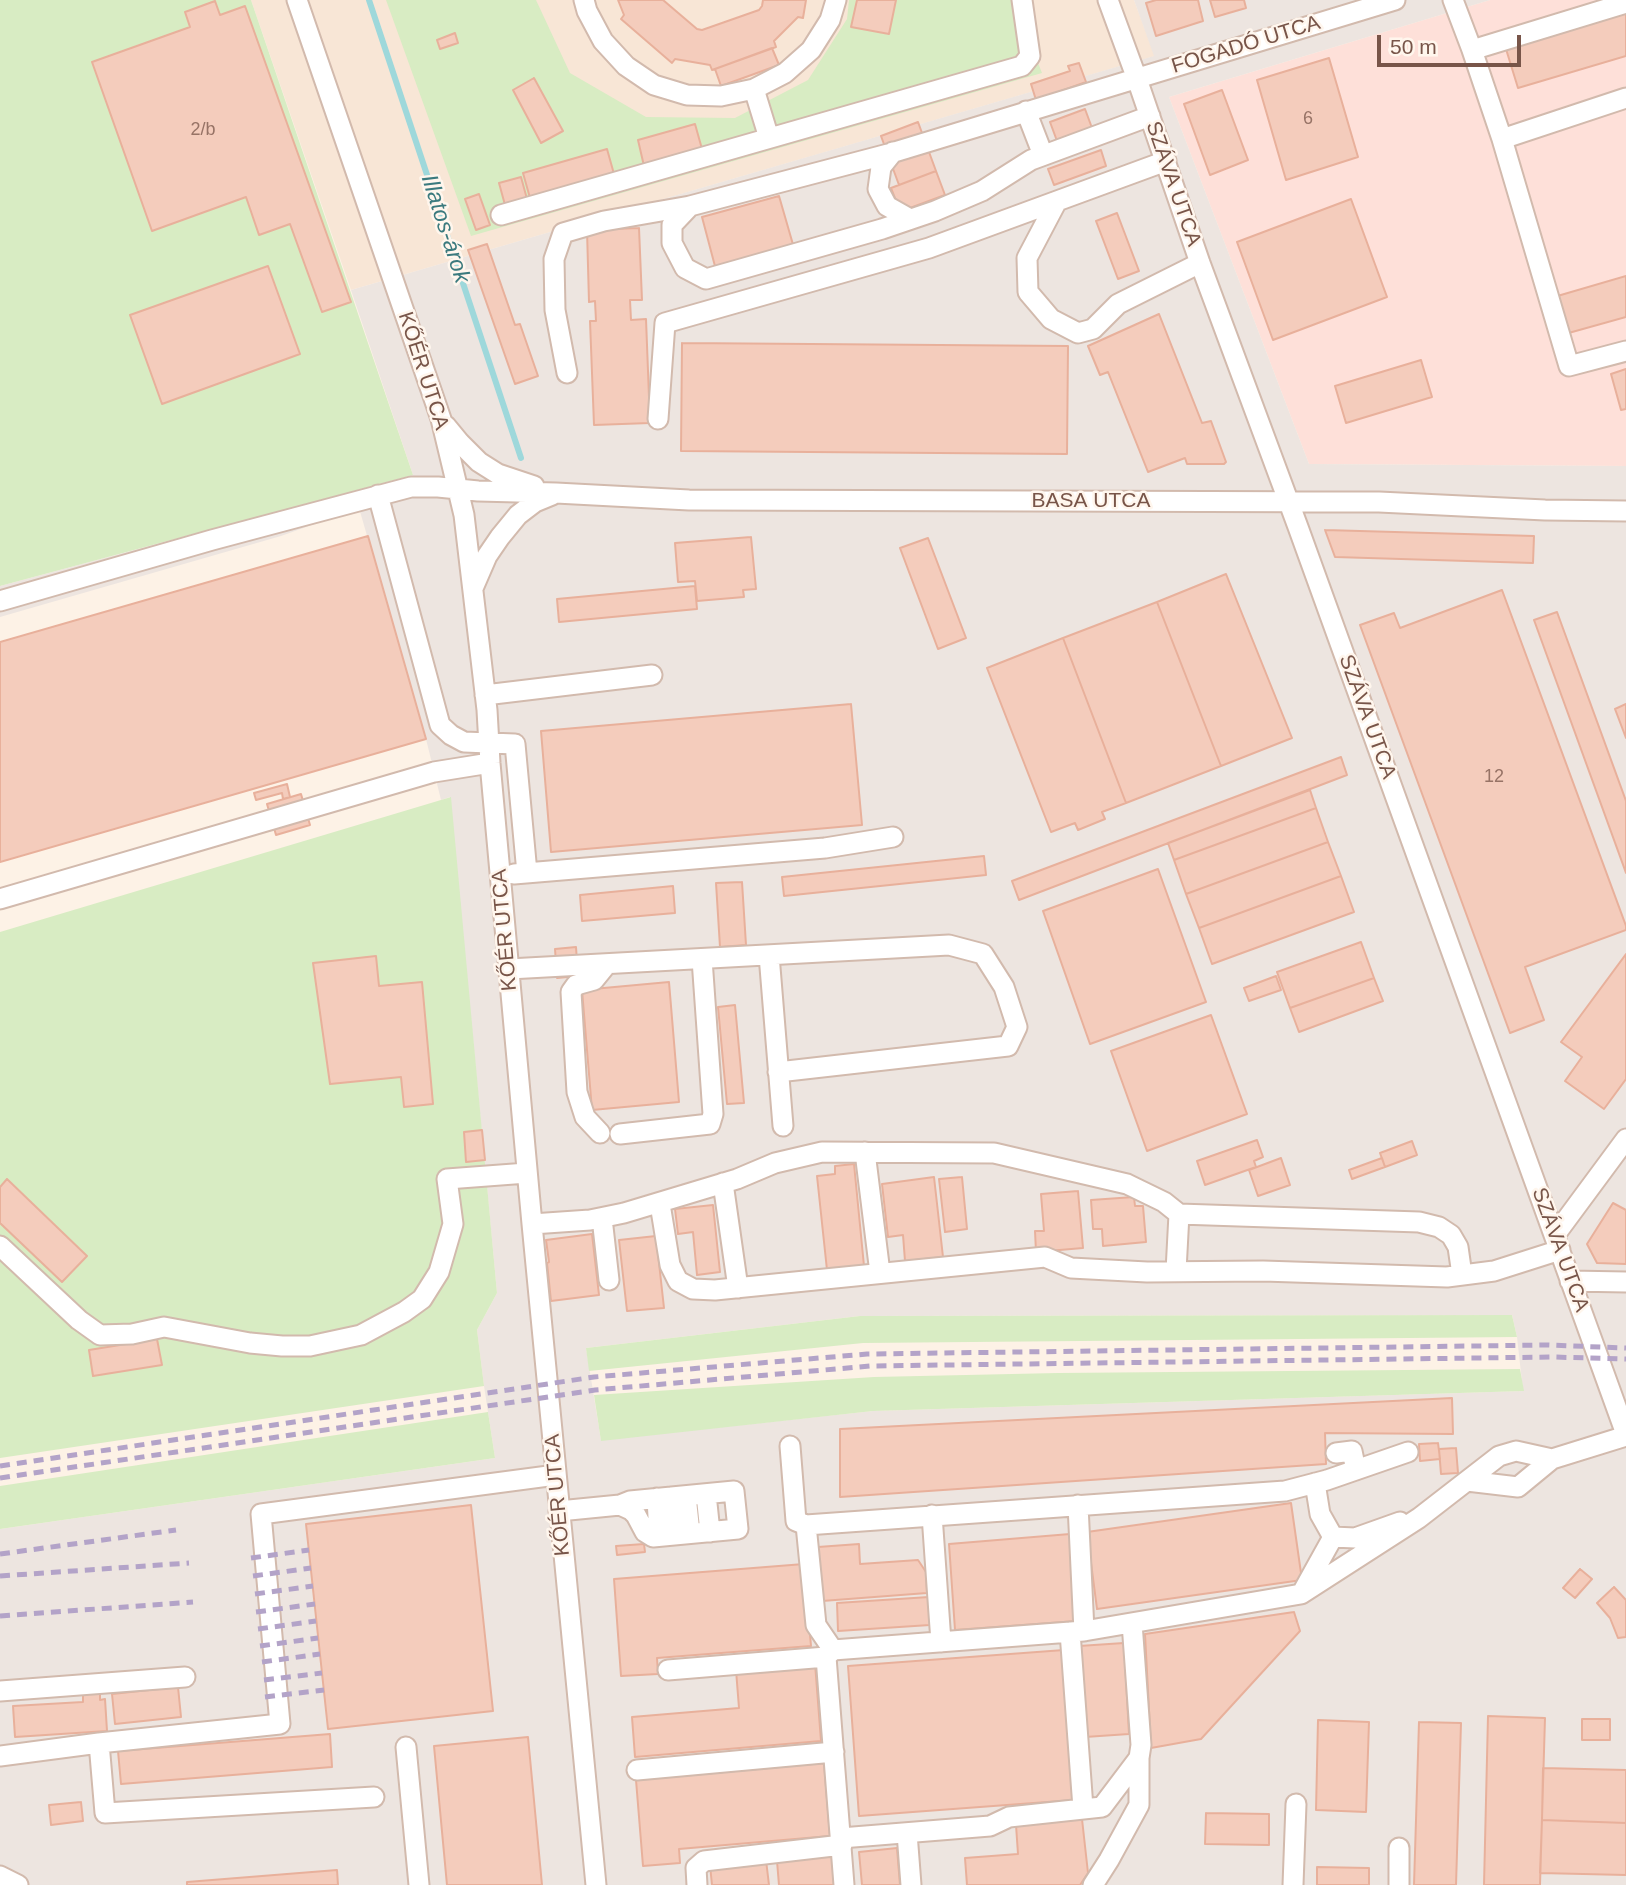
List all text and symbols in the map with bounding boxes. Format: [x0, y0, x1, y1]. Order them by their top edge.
street label: FOGADÓ UTCA [1169, 10, 1323, 80]
scale bar [1381, 21, 1524, 65]
text: 50 m [1390, 35, 1437, 58]
house number: 6 [1303, 108, 1313, 130]
street label: SZÁVA UTCA [1140, 118, 1206, 250]
house number: 2/b [190, 119, 216, 141]
water label: Illatos-árok [414, 171, 476, 287]
street label: KŐÉR UTCA [392, 309, 454, 433]
street label: BASA UTCA [1031, 488, 1151, 514]
street label: SZÁVA UTCA [1333, 651, 1401, 783]
house number: 12 [1484, 766, 1504, 788]
street label: KŐÉR UTCA [487, 868, 523, 992]
street label: SZÁVA UTCA [1526, 1184, 1594, 1316]
street label: KŐÉR UTCA [540, 1433, 576, 1557]

